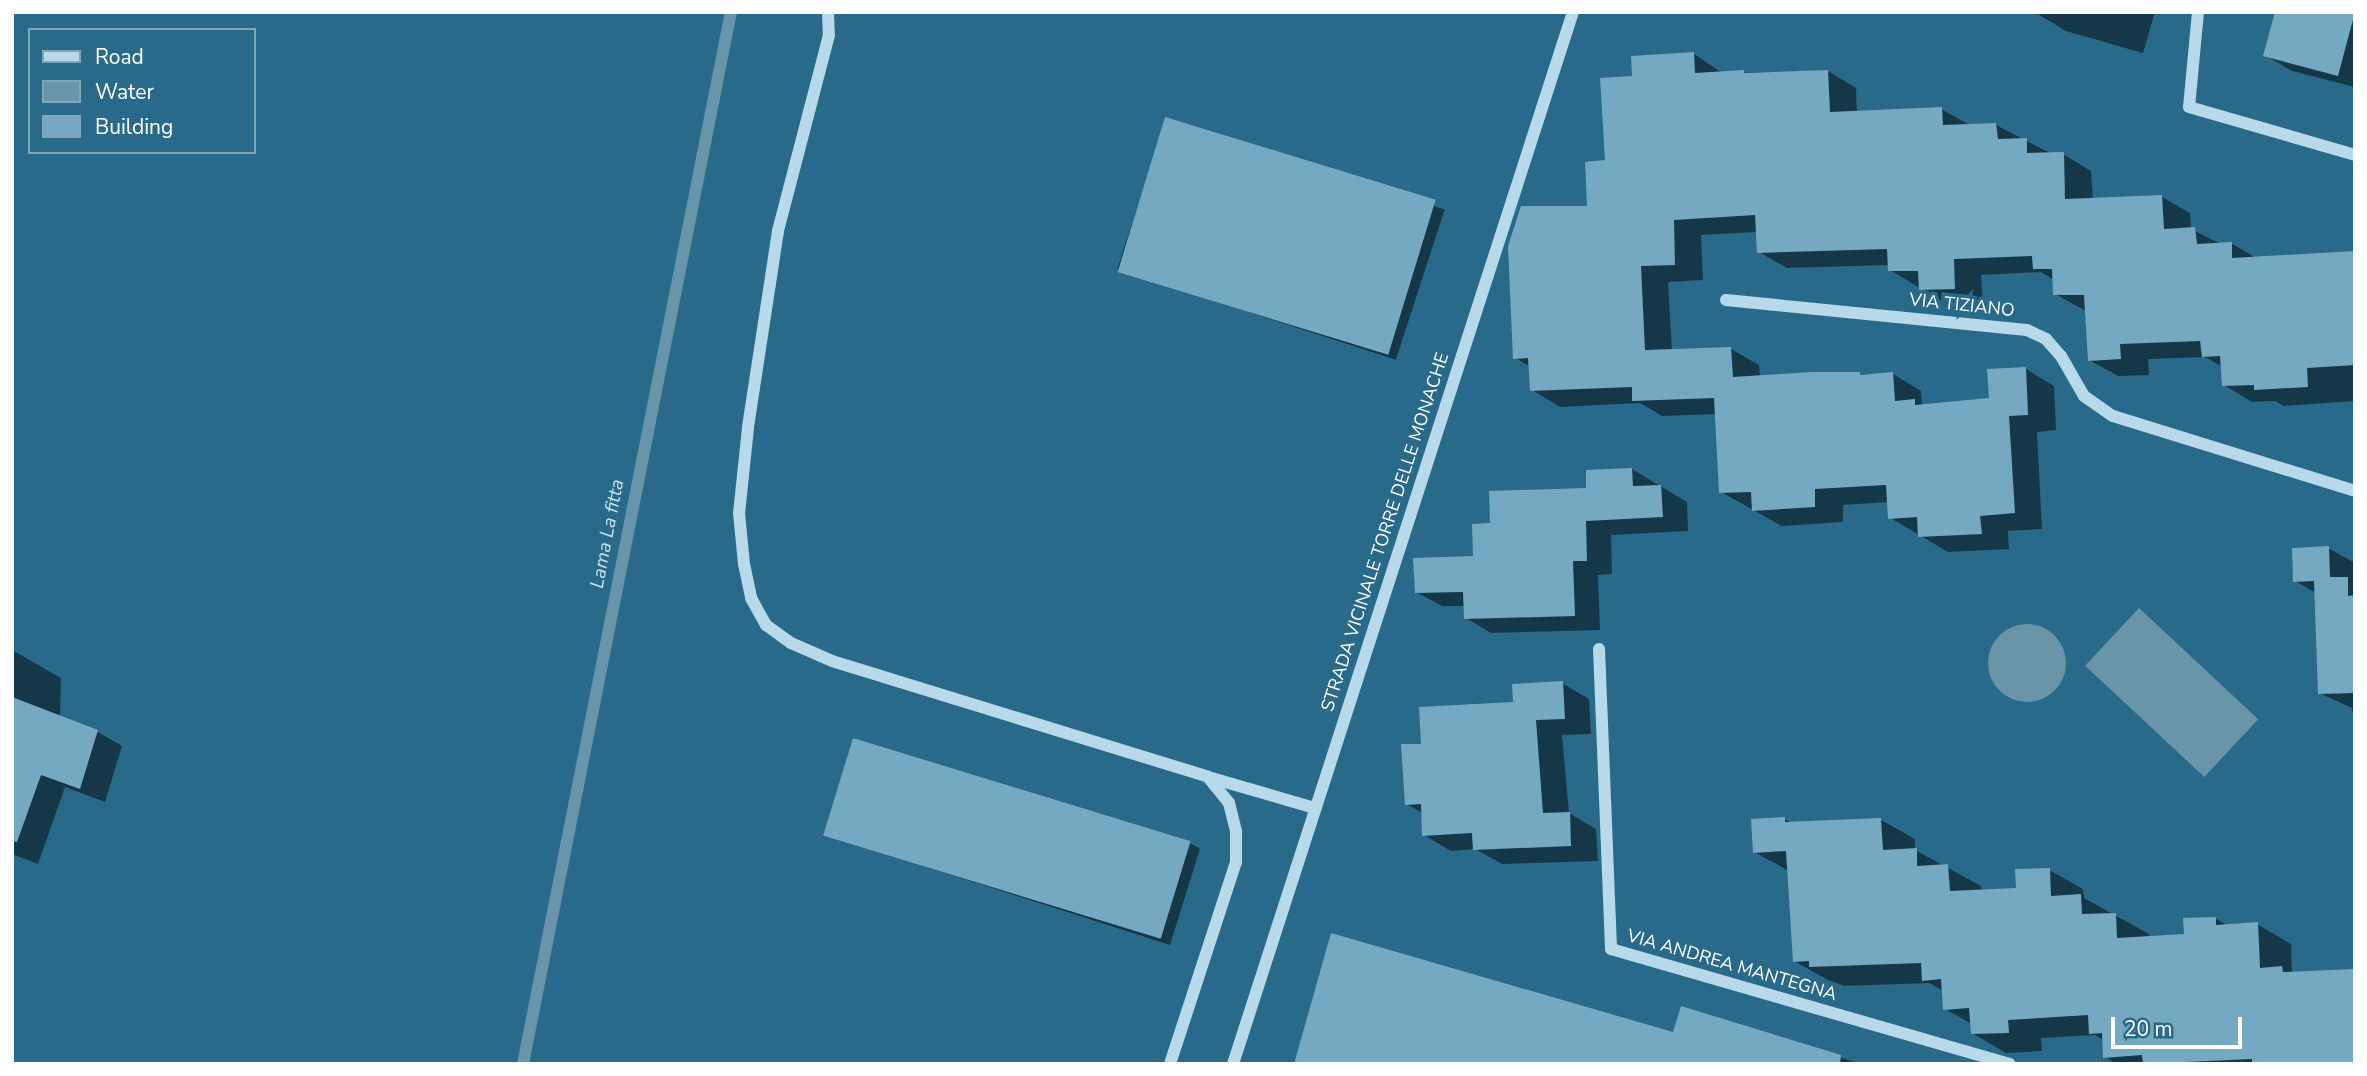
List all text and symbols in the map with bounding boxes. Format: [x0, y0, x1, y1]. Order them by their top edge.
legend [28, 28, 256, 154]
text: Road [95, 43, 144, 71]
text: Water [95, 78, 154, 106]
text: Building [95, 113, 173, 141]
street label: VIA TIZIANO [1908, 289, 2016, 321]
street label: STRADA VICINALE TORRE DELLE MONACHE [1317, 350, 1453, 714]
water label: Lama La fitta [586, 478, 630, 590]
street label: VIA ANDREA MANTEGNA [1625, 925, 1839, 1005]
scale bar [2115, 1002, 2246, 1046]
text: 20 m [2124, 1015, 2173, 1043]

